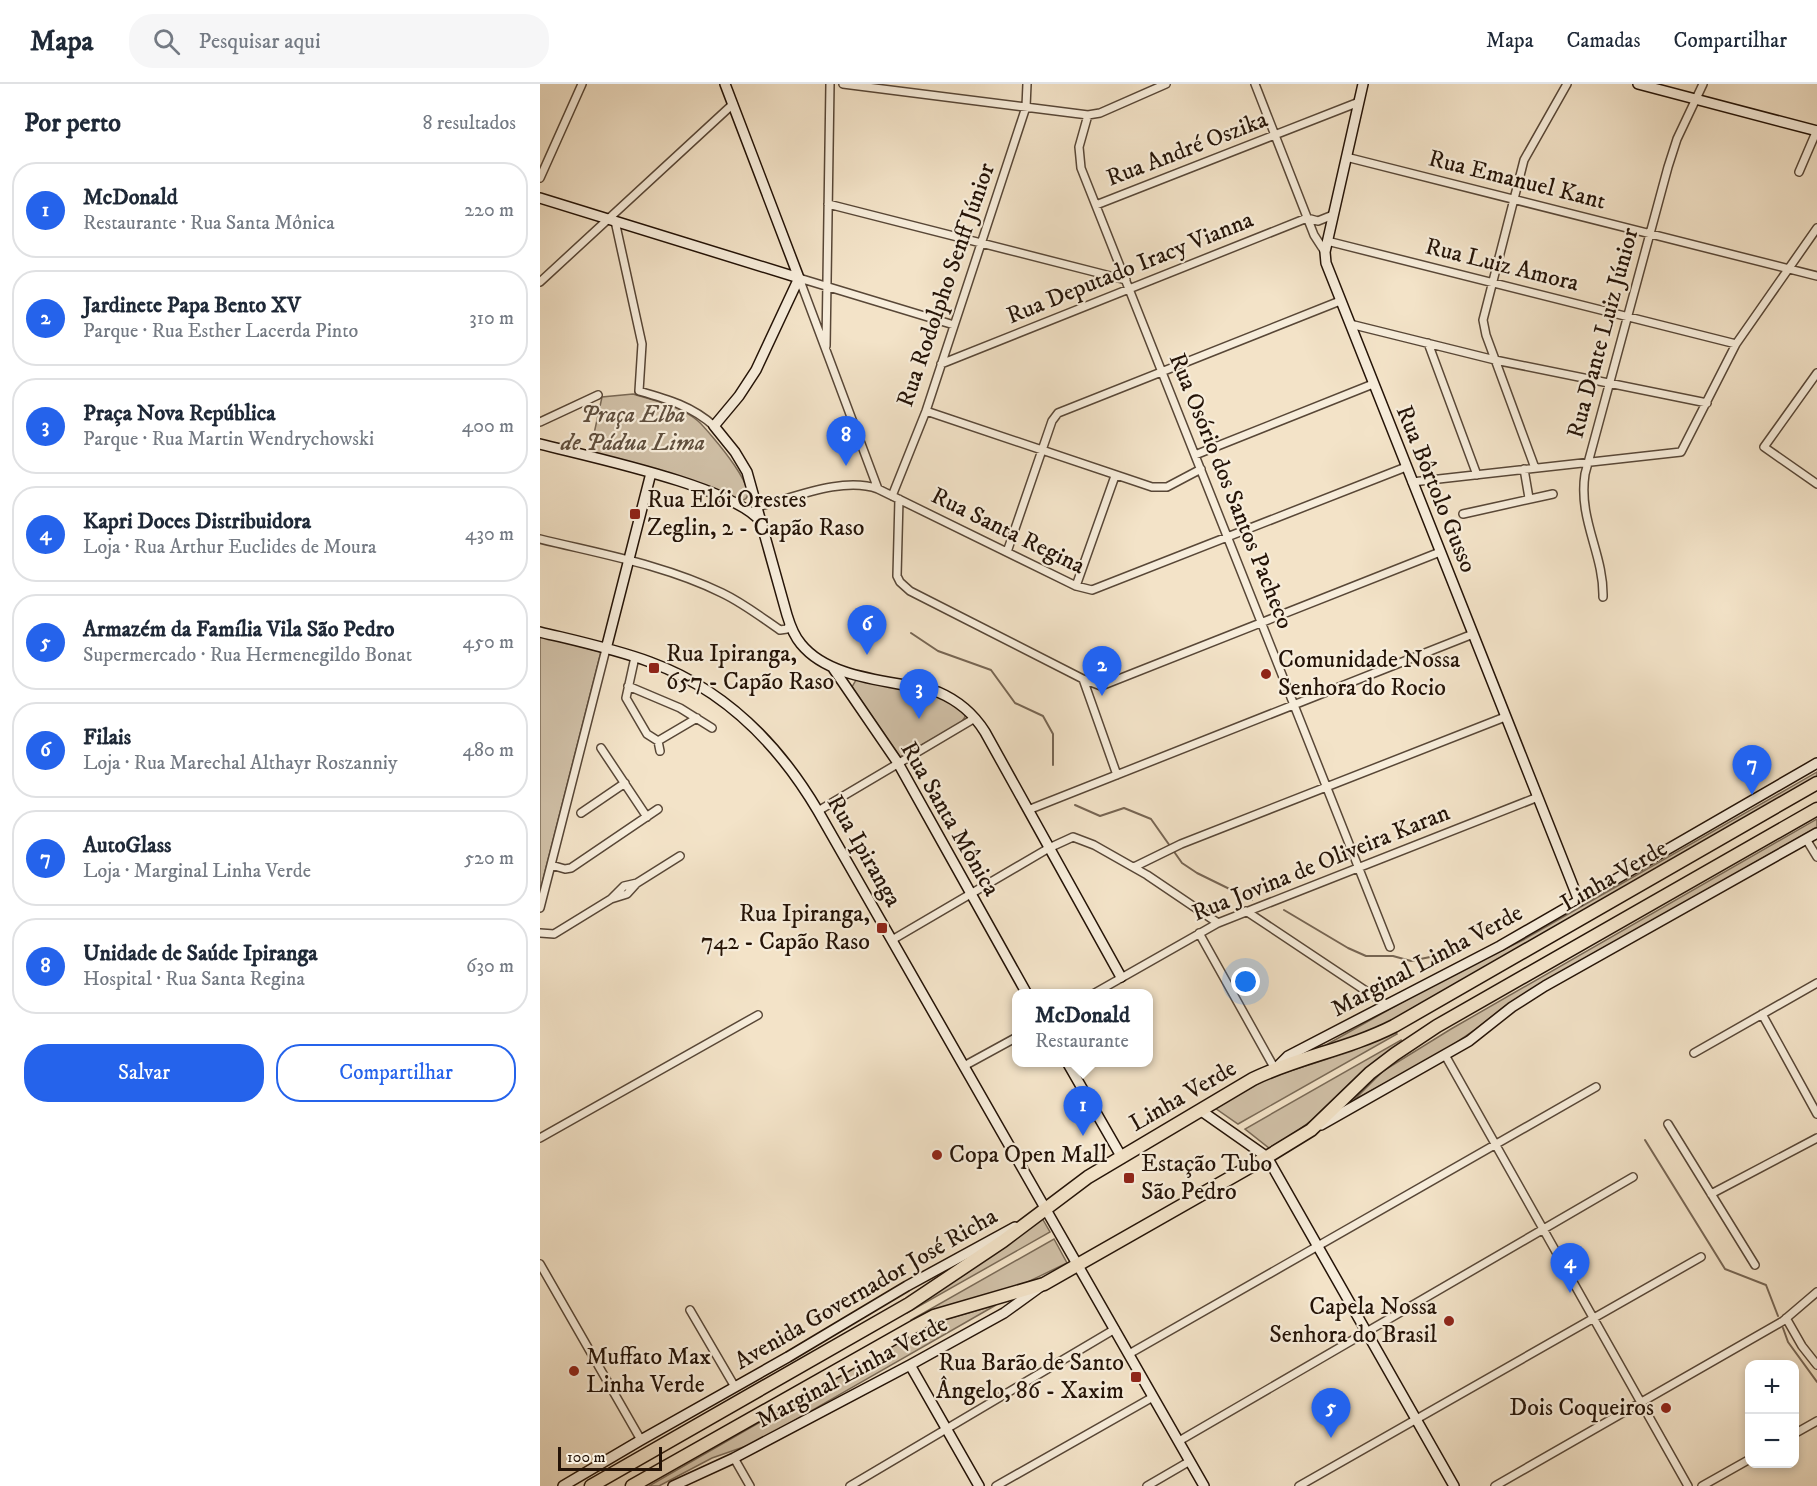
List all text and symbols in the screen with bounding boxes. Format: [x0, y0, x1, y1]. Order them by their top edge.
search box [129, 14, 549, 68]
text: Mapa [30, 24, 93, 59]
icon: search [150, 25, 183, 58]
text: Pesquisar aqui [198, 28, 321, 55]
text: Mapa [1486, 28, 1534, 54]
text: Camadas [1567, 28, 1641, 54]
text: Compartilhar [1674, 28, 1787, 54]
street label: Rua André Oszika [1102, 104, 1273, 194]
text: Por perto [24, 107, 121, 140]
text: 8 resultados [422, 111, 516, 136]
street label: Rua Emanuel Kant [1425, 143, 1609, 217]
street label: Rua Rodolpho Senff Júnior [890, 159, 1002, 411]
text: McDonald [83, 184, 178, 211]
text: 1 [42, 198, 49, 223]
text: 220 m [464, 198, 514, 223]
street label: Rua Deputado Iracy Vianna [1002, 204, 1259, 331]
text: Restaurante · Rua Santa Mônica [83, 211, 335, 236]
street label: Rua Dante Luiz Júnior [1560, 224, 1646, 442]
street label: Rua Luiz Amora [1422, 231, 1583, 299]
text: Jardinete Papa Bento XV [83, 292, 301, 319]
text: 2 [41, 306, 50, 331]
text: 310 m [469, 306, 514, 331]
text: Parque · Rua Esther Lacerda Pinto [83, 319, 358, 344]
street label: Rua Osório dos Santos Pacheco [1162, 349, 1300, 633]
text: Praça Nova República [83, 400, 276, 427]
park label: Praça Elba de Pádua Lima [560, 400, 705, 458]
street label: Rua Bôrtolo Gusso [1389, 401, 1483, 577]
text: 3 [42, 414, 49, 439]
text: 400 m [462, 414, 514, 439]
pin: 8 [826, 416, 866, 466]
text: Parque · Rua Martin Wendrychowski [83, 427, 374, 452]
street label: Rua Santa Regina [926, 481, 1091, 582]
place label: Rua Elói Orestes Zeglin, 2 - Capão Raso [647, 485, 864, 543]
marker: Rua Elói Orestes Zeglin, 2 - Capão Raso [628, 507, 642, 521]
text: Kapri Doces Distribuidora [83, 508, 311, 535]
text: 4 [40, 522, 51, 547]
text: 430 m [465, 522, 514, 547]
text: Loja · Rua Arthur Euclides de Moura [83, 535, 377, 560]
pin: 6 [848, 606, 886, 655]
text: Armazém da Família Vila São Pedro [83, 616, 395, 643]
text: 5 [41, 630, 50, 655]
text: 450 m [463, 630, 514, 655]
place label: Rua Ipiranga, 657 - Capão Raso [666, 639, 834, 697]
text: Supermercado · Rua Hermenegildo Bonat [83, 643, 412, 668]
place label: Comunidade Nossa Senhora do Rocio [1278, 645, 1461, 703]
pin: 2 [1082, 646, 1122, 696]
marker: Rua Ipiranga, 657 - Capão Raso [647, 661, 661, 675]
marker: Comunidade Nossa Senhora do Rocio [1259, 667, 1273, 681]
pin: 3 [900, 670, 938, 719]
text: Filais [83, 724, 131, 751]
street label: Rua Santa Mônica [894, 736, 1007, 902]
text: 6 [40, 738, 51, 763]
text: 480 m [462, 738, 514, 763]
pin: 7 [1732, 746, 1772, 795]
text: Loja · Rua Marechal Althayr Roszanniy [83, 751, 397, 776]
street label: Rua Ipiranga [820, 790, 908, 913]
street label: Rua Jovina de Oliveira Karan [1188, 797, 1455, 928]
text: AutoGlass [83, 832, 171, 859]
street label: Linha Verde [1555, 833, 1673, 919]
text: 7 [40, 846, 51, 871]
text: 520 m [464, 846, 514, 871]
text: Loja · Marginal Linha Verde [83, 859, 311, 884]
street label: Marginal Linha Verde [1326, 898, 1528, 1024]
place label: Rua Ipiranga, 742 - Capão Raso [701, 899, 870, 957]
marker: Rua Ipiranga, 742 - Capão Raso [875, 921, 889, 935]
text: Unidade de Saúde Ipiranga [83, 940, 318, 967]
text: 8 [40, 954, 51, 979]
text: 630 m [466, 954, 514, 979]
text: Hospital · Rua Santa Regina [83, 967, 305, 992]
your location [1231, 967, 1260, 996]
popup [1012, 989, 1153, 1067]
text: McDonald [1035, 1002, 1130, 1029]
text: Restaurante [1035, 1029, 1129, 1054]
button: Salvar [24, 1044, 264, 1102]
button: Compartilhar [276, 1044, 516, 1102]
street label: Linha Verde [1124, 1053, 1242, 1139]
pin: 1 [1064, 1086, 1102, 1136]
place label: Copa Open Mall [949, 1140, 1108, 1170]
marker: Copa Open Mall [930, 1148, 944, 1162]
place label: Estação Tubo São Pedro [1141, 1149, 1272, 1207]
marker: Estação Tubo São Pedro [1122, 1171, 1136, 1185]
street label: Avenida Governador José Richa [729, 1201, 1004, 1377]
pin: 4 [1550, 1244, 1590, 1293]
place label: Capela Nossa Senhora do Brasil [1269, 1292, 1438, 1350]
street label: Marginal Linha Verde [751, 1309, 953, 1435]
marker: Capela Nossa Senhora do Brasil [1442, 1314, 1456, 1328]
place label: Muffato Max Linha Verde [586, 1342, 711, 1400]
place label: Rua Barão de Santo Ângelo, 86 - Xaxim [936, 1348, 1124, 1406]
map controls [1745, 1360, 1799, 1468]
button: + [1745, 1360, 1799, 1414]
marker: Muffato Max Linha Verde [567, 1364, 581, 1378]
marker: Rua Barão de Santo Ângelo, 86 - Xaxim [1129, 1370, 1143, 1384]
pin: 5 [1312, 1388, 1350, 1438]
place label: Dois Coqueiros [1509, 1393, 1654, 1423]
marker: Dois Coqueiros [1659, 1401, 1673, 1415]
button: − [1745, 1414, 1799, 1468]
scale bar [558, 1444, 662, 1472]
text: 100 m [567, 1447, 606, 1467]

